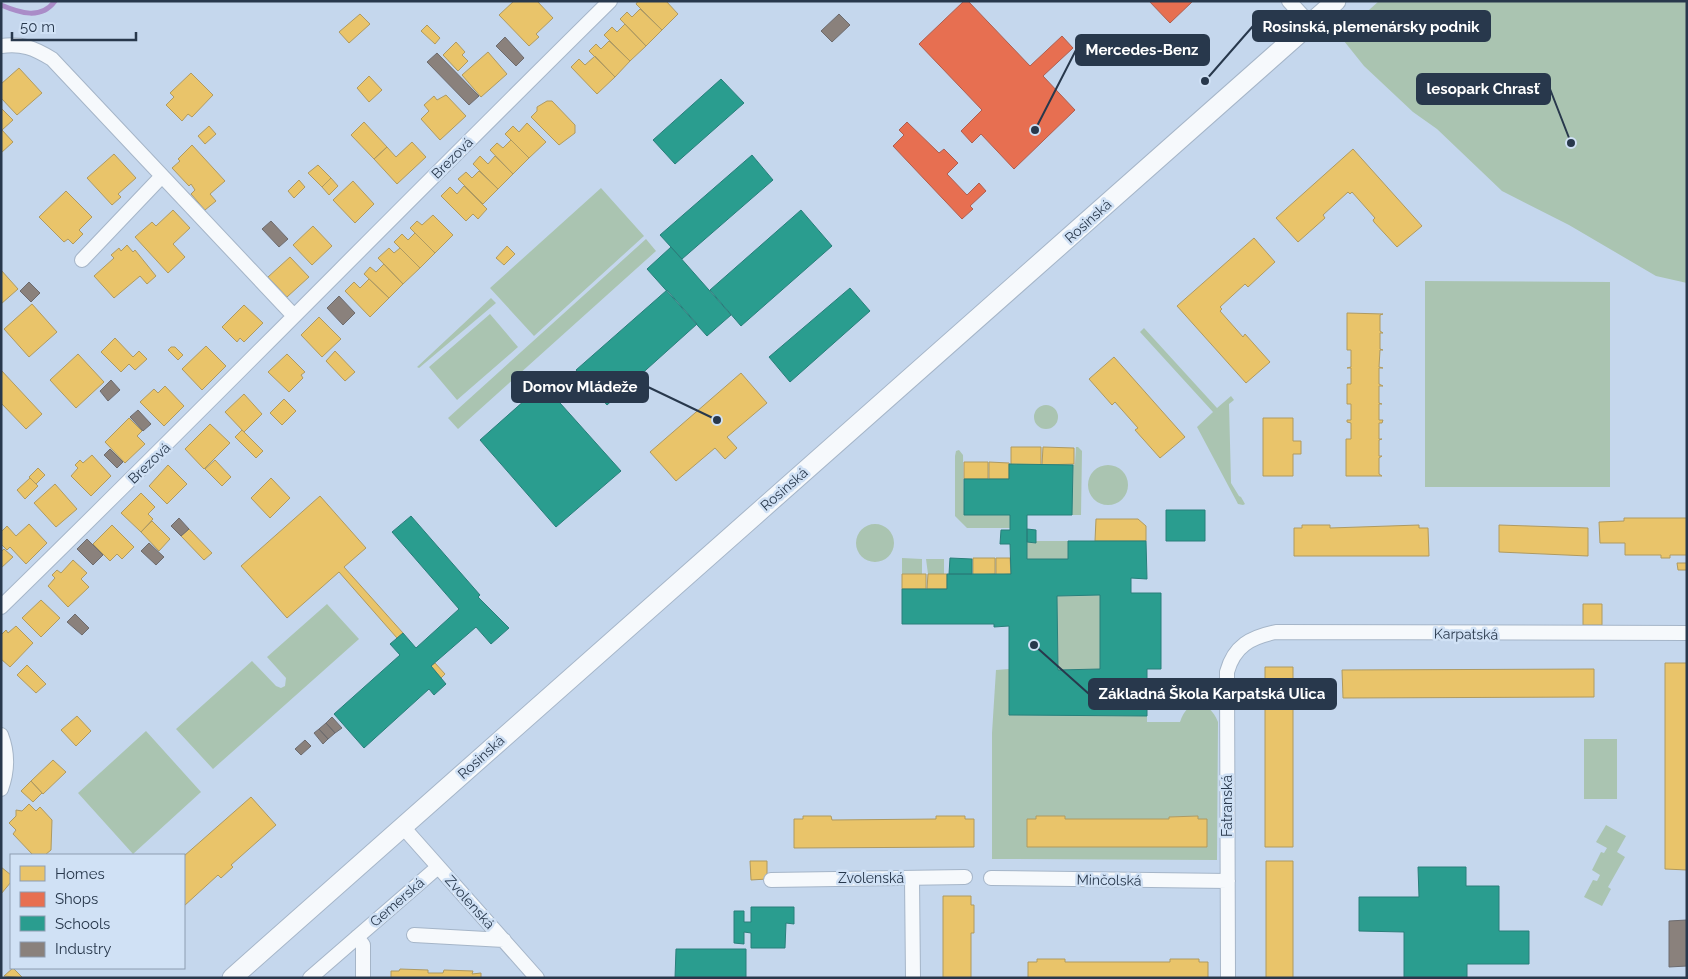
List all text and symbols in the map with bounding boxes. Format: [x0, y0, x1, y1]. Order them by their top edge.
scale bar [12, 10, 136, 42]
callout: Rosinská, plemenársky podnik [1253, 11, 1490, 41]
text: 50 m [20, 18, 55, 36]
text: Rosinská, plemenársky podnik [1263, 18, 1480, 36]
callout: Mercedes-Benz [1076, 35, 1209, 65]
text: Mercedes-Benz [1086, 41, 1198, 59]
callout: lesopark Chrasť [1417, 74, 1550, 104]
text: lesopark Chrasť [1427, 80, 1541, 98]
street label: Brezová [428, 134, 476, 182]
street label: Rosinská [1061, 196, 1115, 246]
callout: Domov Mládeže [512, 372, 648, 402]
text: Domov Mládeže [522, 378, 638, 396]
street label: Brezová [125, 439, 173, 487]
street label: Rosinská [757, 464, 811, 514]
street label: Karpatská [1434, 625, 1498, 643]
callout: Základná Škola Karpatská Ulica [1089, 679, 1336, 709]
text: Základná Škola Karpatská Ulica [1099, 685, 1326, 703]
street label: Rosinská [454, 732, 508, 782]
street label: Fatranská [1219, 775, 1235, 837]
legend [10, 854, 185, 969]
text: Homes [55, 865, 105, 883]
street label: Zvolenská [838, 870, 904, 886]
street label: Minčolská [1076, 871, 1142, 889]
street label: Zvolenská [442, 872, 498, 932]
street label: Gemerská [367, 874, 427, 930]
text: Shops [55, 890, 98, 908]
text: Schools [55, 915, 110, 933]
text: Industry [55, 940, 111, 958]

